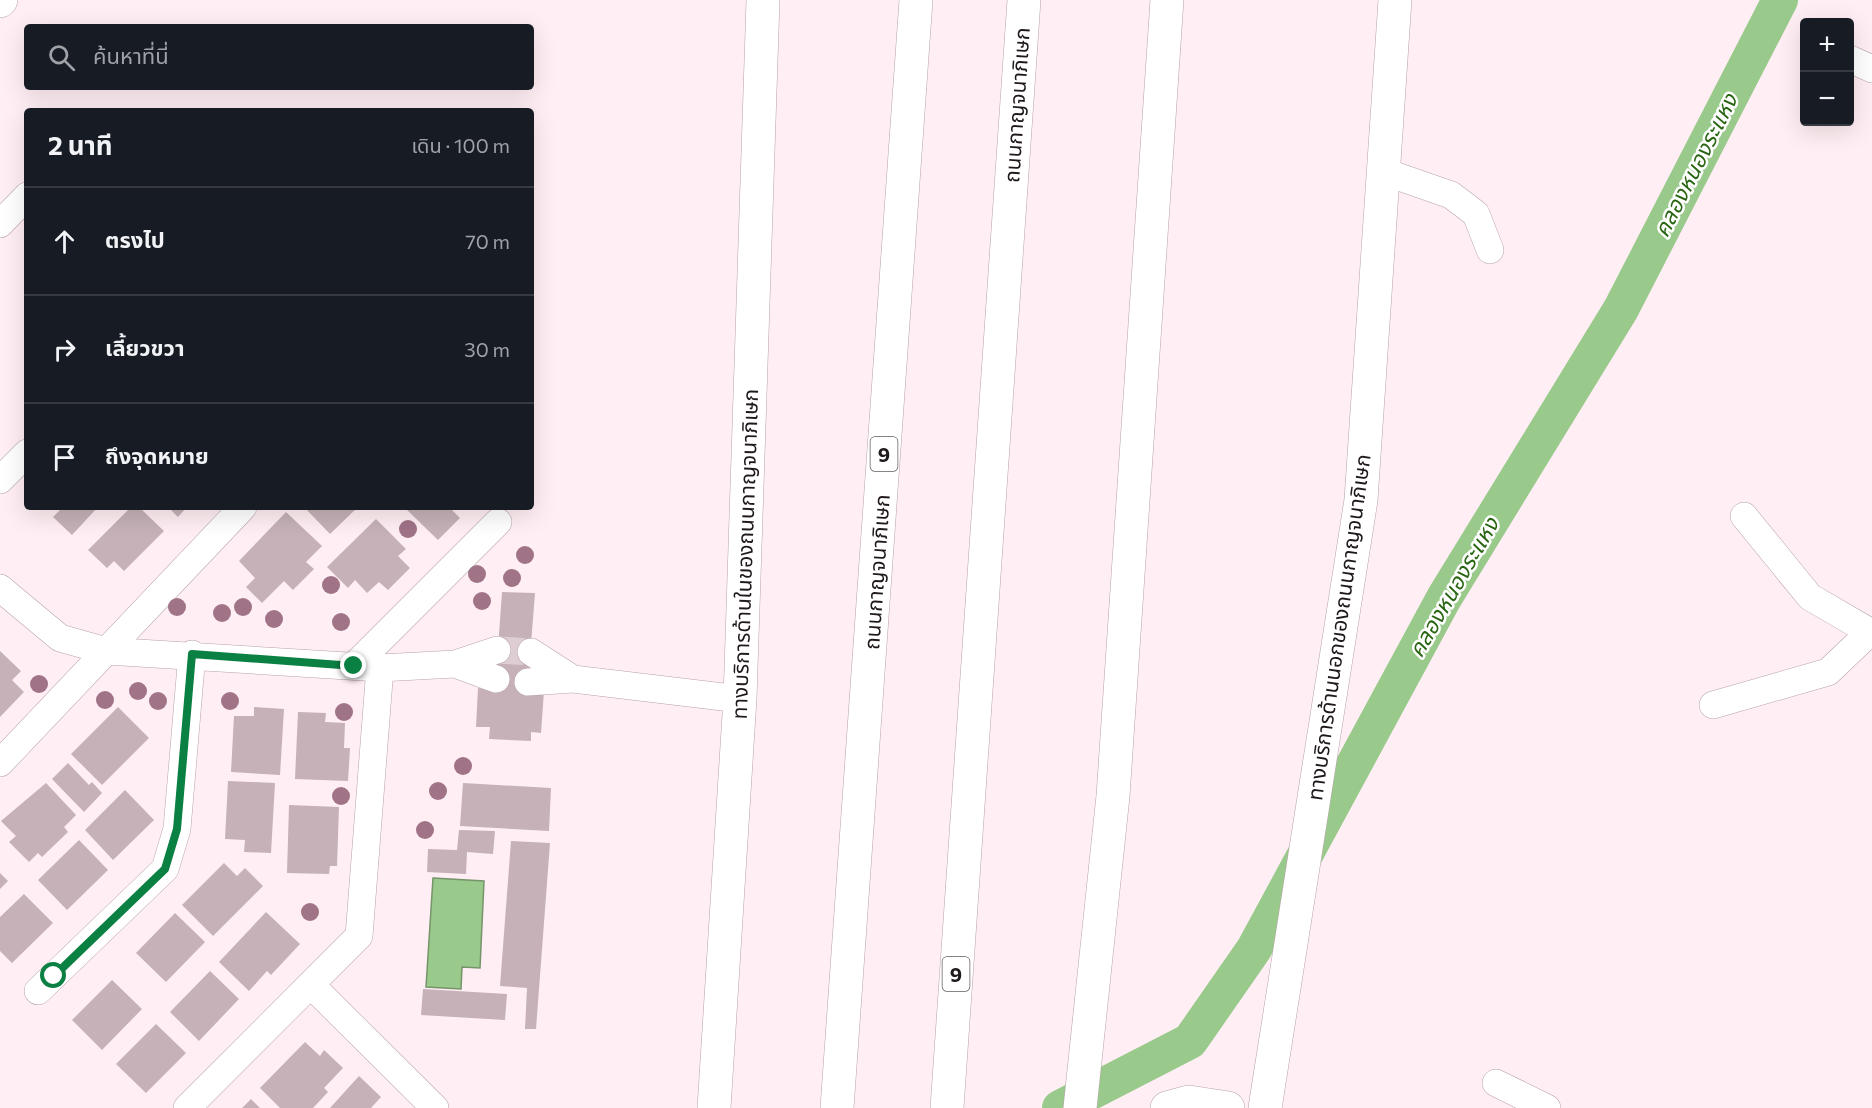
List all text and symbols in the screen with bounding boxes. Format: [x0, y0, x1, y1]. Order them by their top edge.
map controls [1800, 18, 1854, 126]
button: + [1800, 18, 1854, 72]
search box [24, 24, 534, 90]
street label: ถนนกาญจนาภิเษก [998, 26, 1034, 184]
icon: search [45, 41, 78, 74]
text: ค้นหาที่นี่ [93, 42, 169, 69]
button: − [1800, 72, 1854, 126]
water label: คลองหนองระแหง [1647, 88, 1743, 241]
text: 2 นาที [48, 129, 113, 160]
text: เดิน · 100 m [411, 133, 510, 157]
icon: ahead [48, 225, 81, 258]
text: ตรงไป [105, 226, 165, 253]
text: 70 m [465, 229, 510, 253]
icon: right [48, 333, 81, 366]
text: เลี้ยวขวา [105, 334, 185, 361]
text: 30 m [464, 337, 510, 361]
street label: ทางบริการด้านในของถนนกาญจนาภิเษก [726, 388, 762, 720]
road number: 9 [870, 437, 898, 471]
icon: arrive [48, 441, 81, 474]
text: ถึงจุดหมาย [105, 442, 209, 469]
street label: ทางบริการด้านนอกของถนนกาญจนาภิเษก [1301, 452, 1375, 802]
street label: ถนนกาญจนาภิเษก [858, 493, 894, 651]
water label: คลองหนองระแหง [1402, 511, 1504, 662]
route end [340, 652, 366, 678]
road number: 9 [942, 957, 970, 991]
route start [40, 962, 66, 988]

